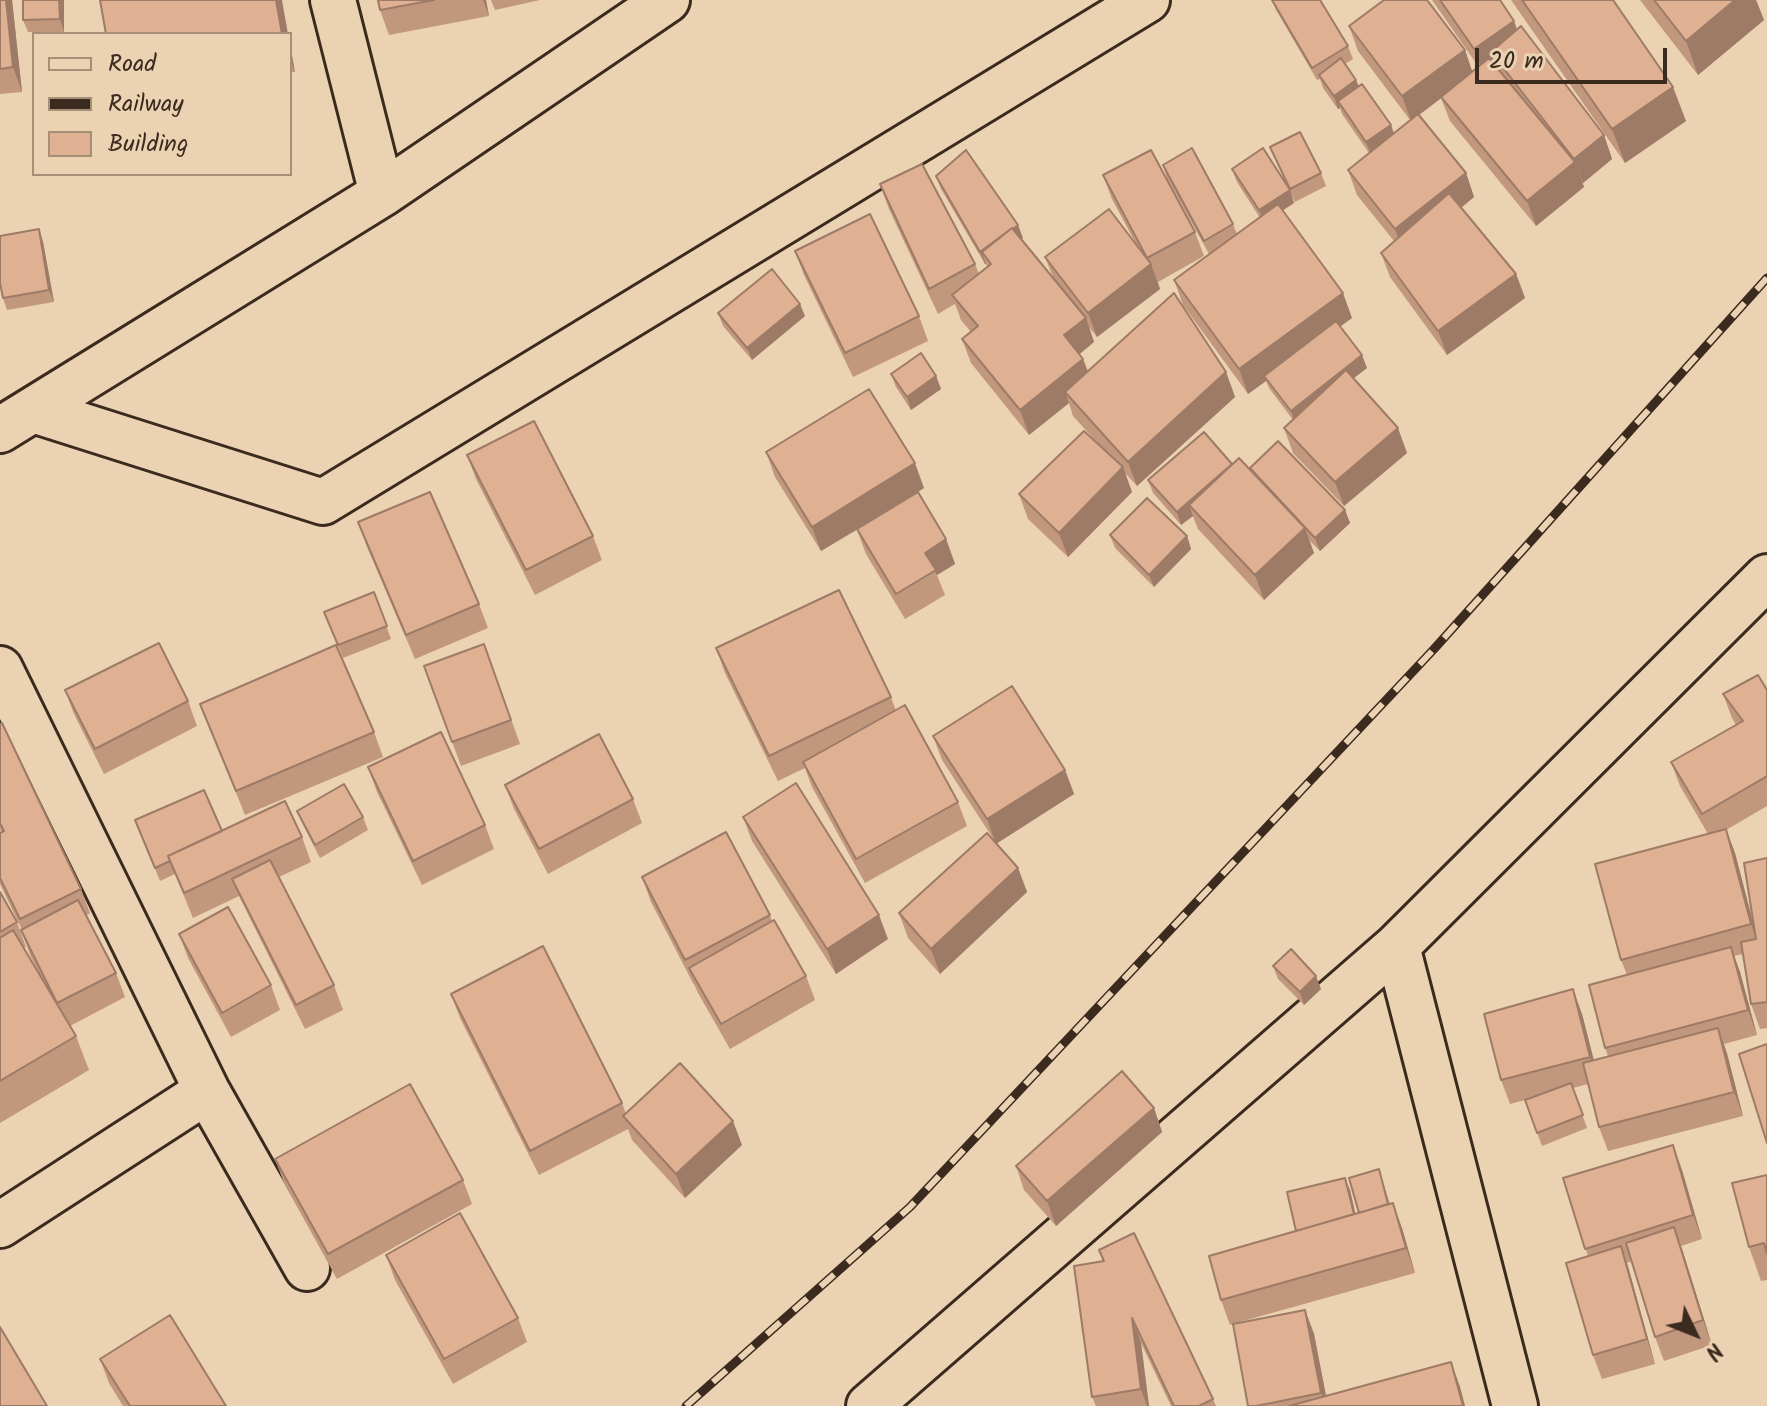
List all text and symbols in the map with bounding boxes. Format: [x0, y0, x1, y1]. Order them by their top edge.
legend [32, 32, 292, 176]
scale bar [1479, 32, 1671, 82]
text: 20 m [1489, 42, 1544, 81]
text: Road [108, 45, 156, 84]
text: Railway [108, 85, 184, 124]
text: Building [108, 125, 188, 164]
north arrow [1655, 1294, 1735, 1374]
text: N [1695, 1334, 1730, 1368]

